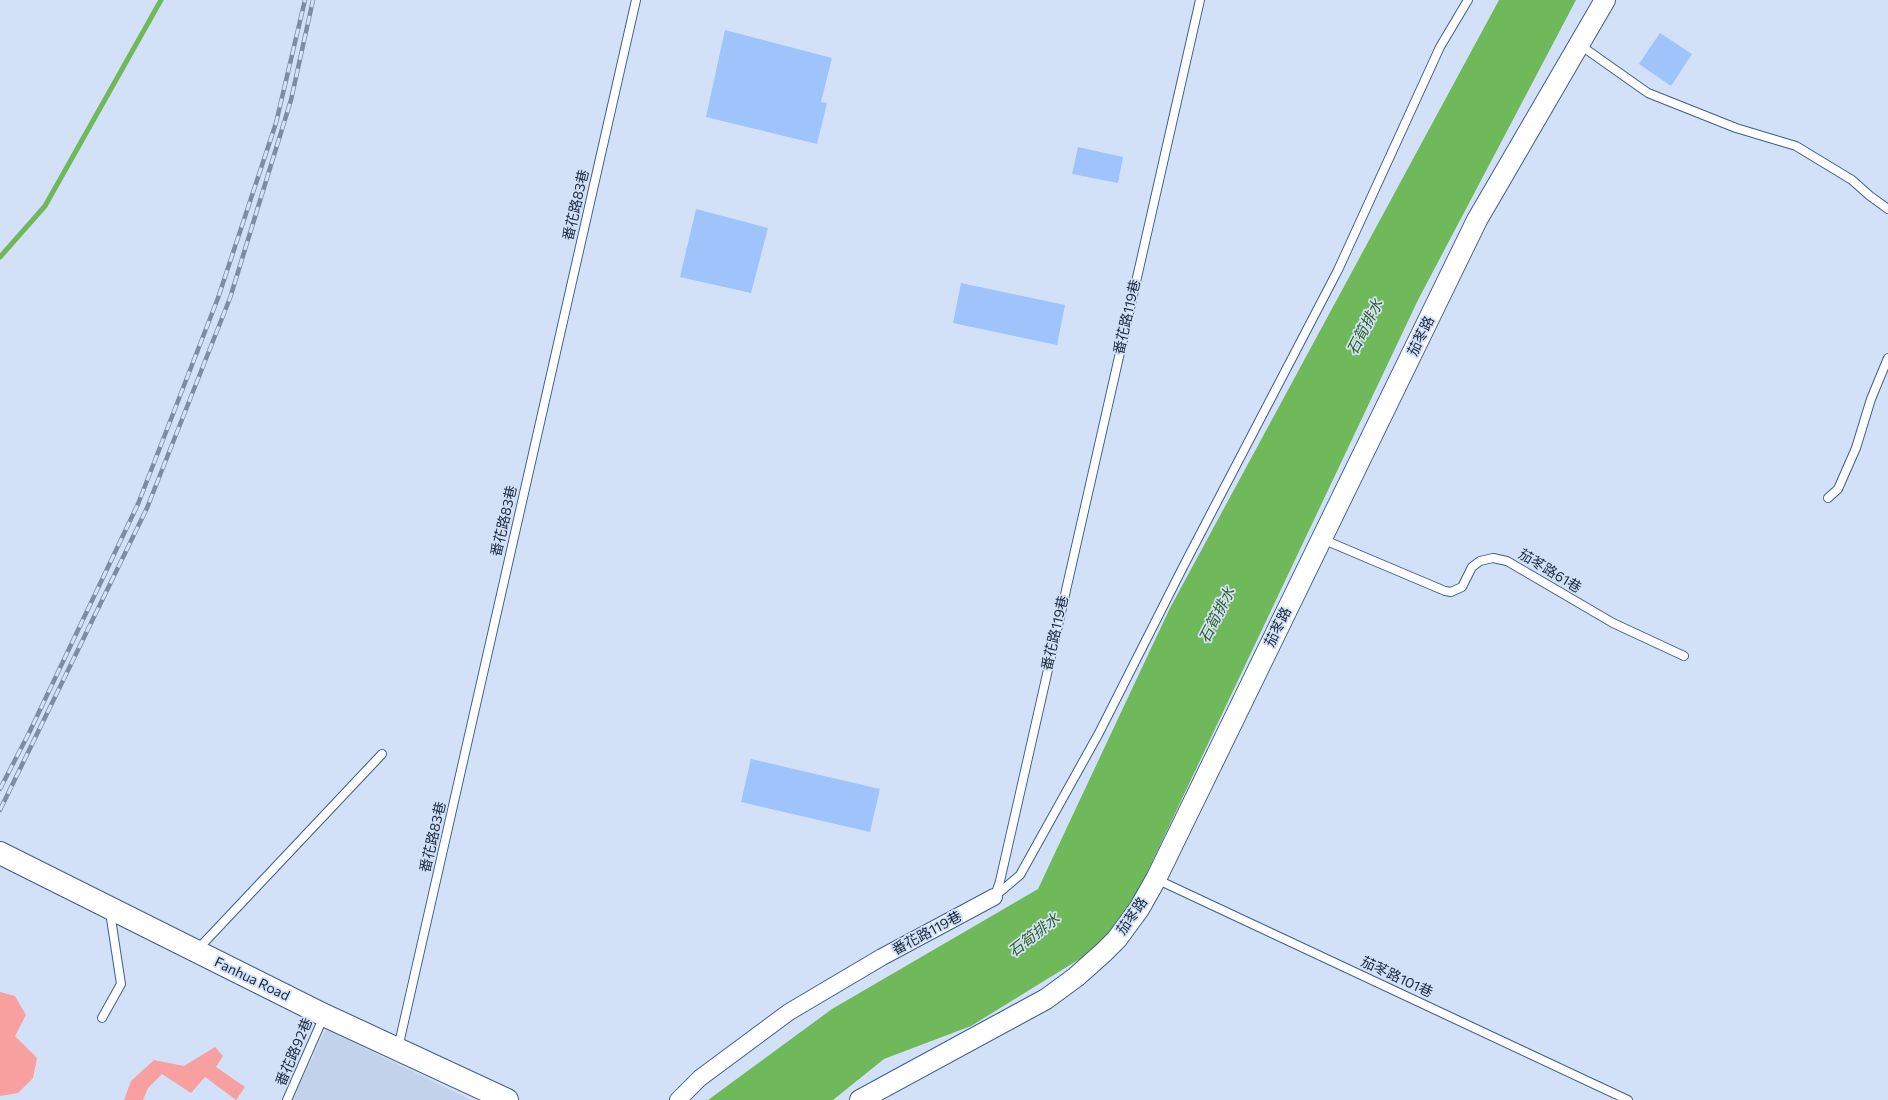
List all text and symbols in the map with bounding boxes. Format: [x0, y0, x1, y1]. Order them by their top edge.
street label: 番花路83巷 [560, 168, 592, 242]
street label: 番花路119巷 [1110, 278, 1144, 356]
water label: 石筍排水 [1343, 296, 1387, 358]
street label: 茄苳路 [1404, 313, 1438, 359]
street label: 番花路83巷 [488, 484, 520, 558]
street label: 茄苳路61巷 [1515, 546, 1585, 596]
water label: 石筍排水 [1195, 584, 1239, 646]
street label: 番花路119巷 [1038, 594, 1072, 672]
street label: 茄苳路 [1261, 604, 1295, 650]
street label: 番花路83巷 [417, 800, 449, 874]
street label: 茄苳路 [1113, 894, 1151, 938]
street label: 番花路119巷 [889, 908, 965, 958]
water label: 石筍排水 [1005, 909, 1063, 961]
street label: 茄苳路101巷 [1359, 953, 1435, 1001]
street label: Fanhua Road [212, 954, 292, 1004]
street label: 番花路92巷 [272, 1015, 316, 1089]

